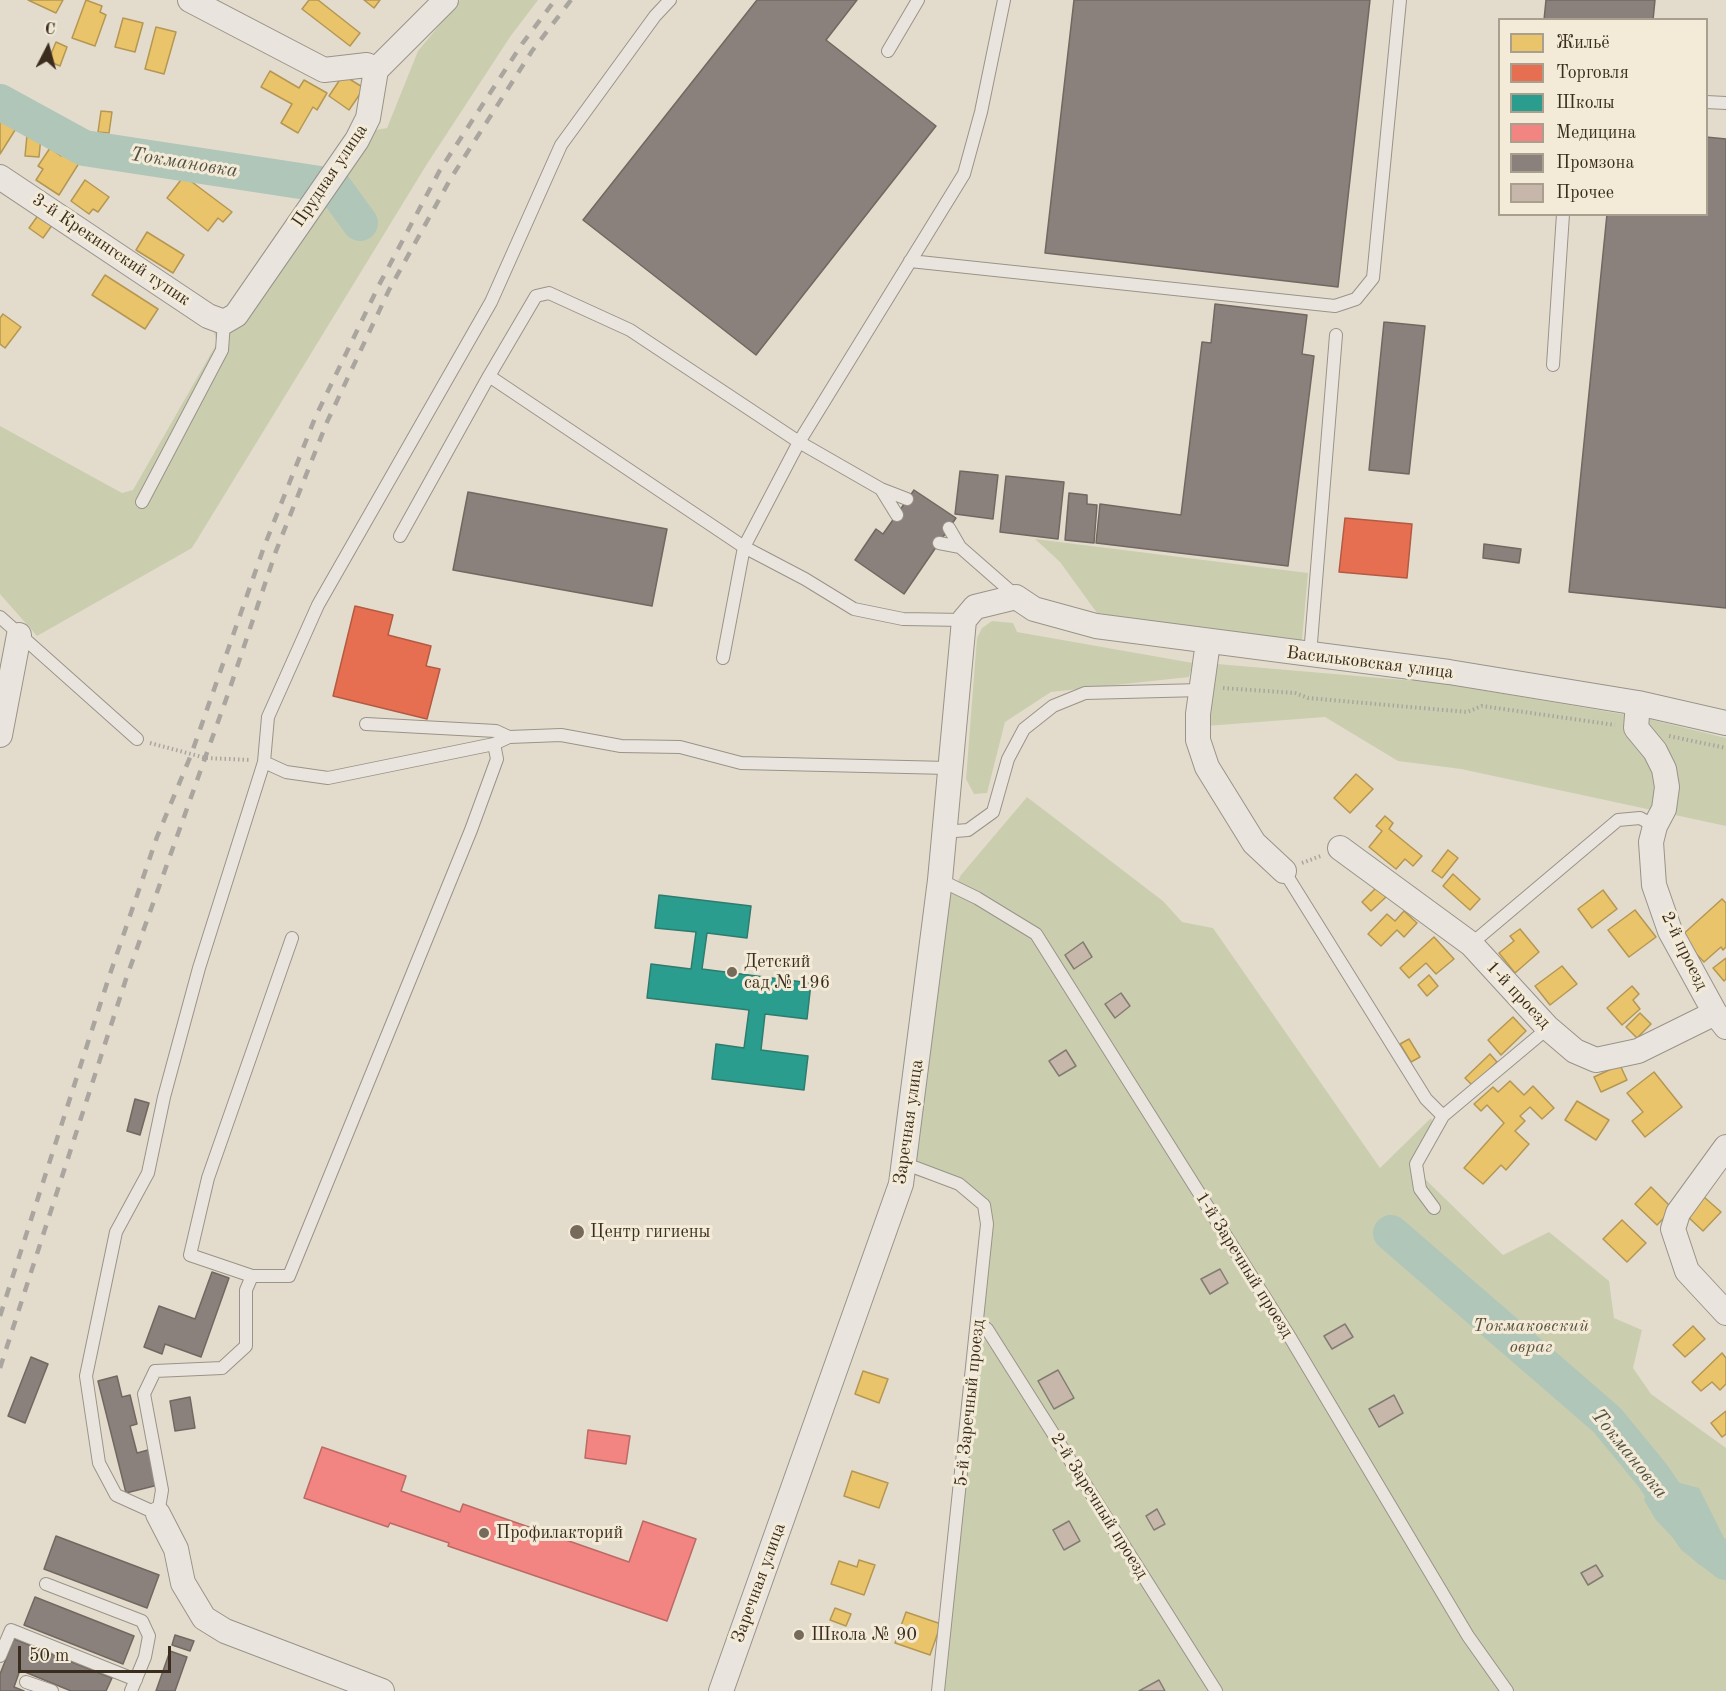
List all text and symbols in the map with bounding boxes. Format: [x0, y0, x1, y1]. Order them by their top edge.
north arrow [18, 18, 78, 78]
legend [1498, 18, 1708, 216]
text: С [44, 22, 56, 39]
text: Жильё [1556, 34, 1610, 52]
text: Торговля [1556, 64, 1629, 82]
text: Школы [1556, 94, 1615, 112]
street label: Прудная улица [288, 120, 372, 232]
text: Медицина [1556, 124, 1636, 142]
water label: Токмановка [128, 143, 240, 183]
text: Промзона [1556, 154, 1634, 172]
text: Прочее [1556, 184, 1614, 202]
street label: 3-й Крекингский тупик [28, 189, 194, 311]
street label: Васильковская улица [1285, 642, 1455, 684]
street label: 2-й проезд [1656, 908, 1712, 994]
place label: Детский сад № 196 [744, 951, 830, 994]
street label: 1-й проезд [1481, 957, 1555, 1033]
marker: Детский сад № 196 [725, 965, 739, 979]
street label: Заречная улица [890, 1058, 928, 1186]
street label: 1-й Заречный проезд [1190, 1188, 1298, 1342]
place label: Центр гигиены [590, 1221, 710, 1243]
marker: Центр гигиены [568, 1223, 586, 1241]
park label: Токмаковский овраг [1473, 1315, 1589, 1358]
street label: 5-й Заречный проезд [950, 1318, 990, 1488]
water label: Токмановка [1585, 1404, 1673, 1504]
street label: 2-й Заречный проезд [1045, 1429, 1153, 1583]
street label: Заречная улица [727, 1520, 791, 1646]
place label: Профилакторий [496, 1522, 623, 1544]
marker: Профилакторий [477, 1526, 491, 1540]
place label: Школа № 90 [811, 1624, 917, 1646]
marker: Школа № 90 [792, 1628, 806, 1642]
scale bar [21, 1634, 174, 1672]
text: 50 m [29, 1647, 69, 1665]

